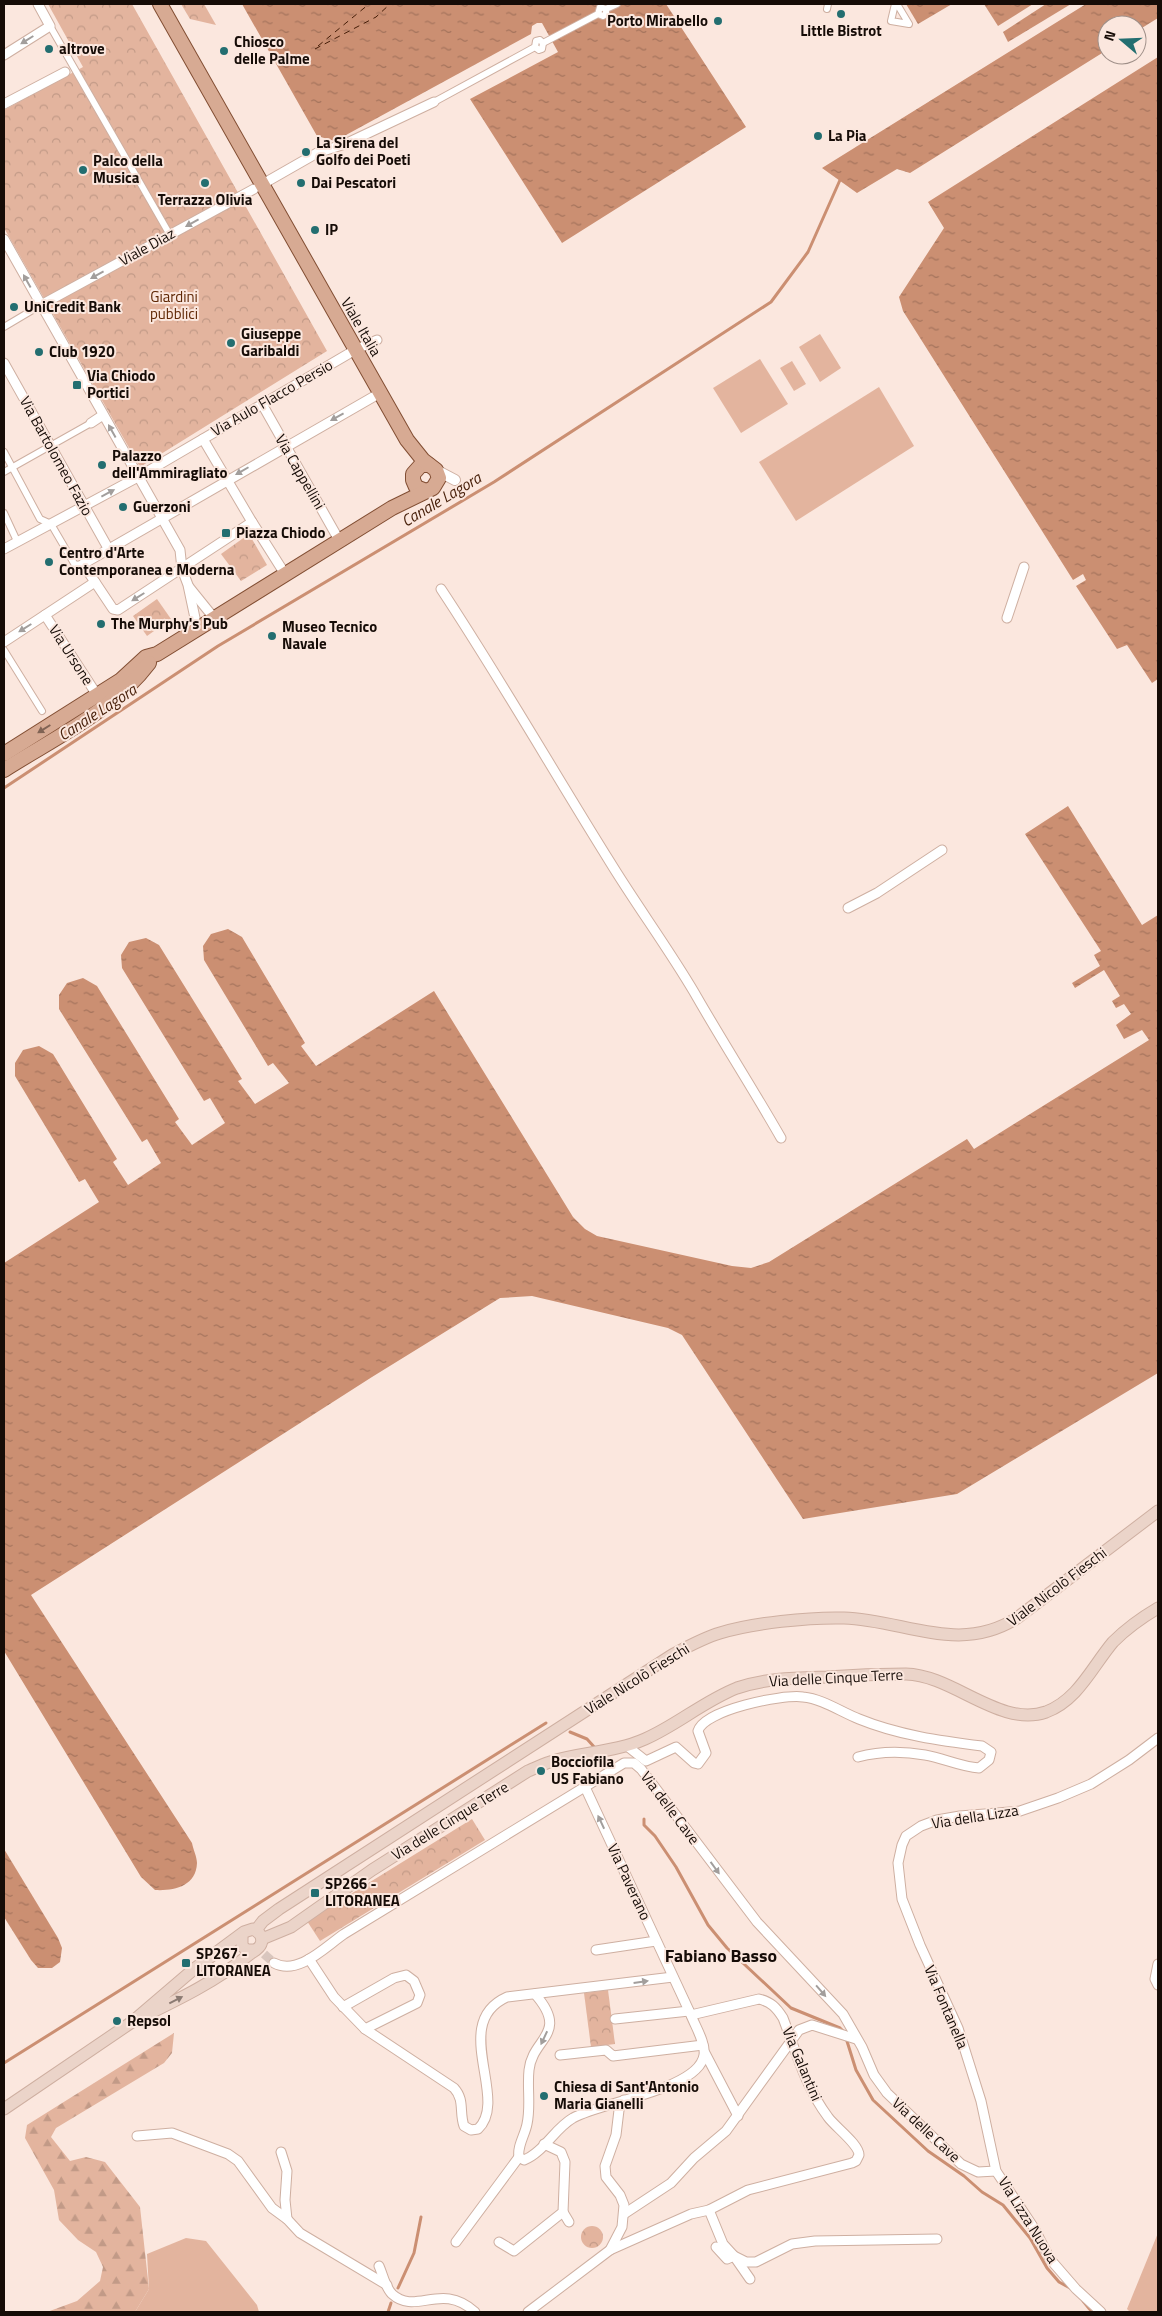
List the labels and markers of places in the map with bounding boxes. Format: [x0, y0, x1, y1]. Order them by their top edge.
marker: Little Bistrot [835, 8, 847, 20]
place label: Porto Mirabello [607, 9, 708, 32]
marker: Porto Mirabello [712, 15, 724, 27]
place label: Little Bistrot [800, 19, 882, 42]
place label: Chiosco delle Palme [234, 30, 310, 70]
place label: altrove [59, 37, 105, 60]
marker: altrove [43, 43, 55, 55]
marker: Chiosco delle Palme [218, 45, 230, 57]
place label: La Pia [828, 124, 867, 147]
marker: La Pia [812, 130, 824, 142]
place label: La Sirena del Golfo dei Poeti [316, 131, 411, 171]
marker: La Sirena del Golfo dei Poeti [300, 146, 312, 158]
place label: Palco della Musica [93, 149, 163, 189]
marker: Palco della Musica [77, 164, 89, 176]
place label: Dai Pescatori [311, 171, 396, 194]
marker: Terrazza Olivia [199, 177, 211, 189]
marker: Dai Pescatori [295, 177, 307, 189]
place label: Terrazza Olivia [158, 188, 253, 211]
place label: IP [325, 218, 338, 241]
marker: IP [309, 224, 321, 236]
place label: UniCredit Bank [24, 295, 121, 318]
marker: UniCredit Bank [8, 301, 20, 313]
place label: Giuseppe Garibaldi [241, 322, 301, 362]
marker: Giuseppe Garibaldi [225, 337, 237, 349]
place label: Club 1920 [49, 340, 115, 363]
marker: Club 1920 [33, 346, 45, 358]
place label: Via Chiodo Portici [87, 364, 155, 404]
marker: Via Chiodo Portici [71, 379, 83, 391]
place label: Palazzo dell'Ammiragliato [112, 444, 227, 484]
marker: Palazzo dell'Ammiragliato [96, 459, 108, 471]
place label: Guerzoni [133, 495, 191, 518]
marker: Guerzoni [117, 501, 129, 513]
place label: Piazza Chiodo [236, 521, 325, 544]
marker: Piazza Chiodo [220, 527, 232, 539]
place label: Centro d'Arte Contemporanea e Moderna [59, 541, 235, 581]
marker: Centro d'Arte Contemporanea e Moderna [43, 556, 55, 568]
place label: The Murphy's Pub [111, 612, 228, 635]
place label: Museo Tecnico Navale [282, 615, 377, 655]
marker: The Murphy's Pub [95, 618, 107, 630]
marker: Museo Tecnico Navale [266, 630, 278, 642]
place label: Bocciofila US Fabiano [551, 1750, 624, 1790]
marker: Bocciofila US Fabiano [535, 1765, 547, 1777]
place label: SP266 - LITORANEA [325, 1872, 400, 1912]
marker: SP266 - LITORANEA [309, 1887, 321, 1899]
place label: SP267 - LITORANEA [196, 1942, 271, 1982]
marker: SP267 - LITORANEA [180, 1957, 192, 1969]
place label: Repsol [127, 2009, 171, 2032]
marker: Repsol [111, 2015, 123, 2027]
place label: Chiesa di Sant'Antonio Maria Gianelli [554, 2075, 699, 2115]
marker: Chiesa di Sant'Antonio Maria Gianelli [538, 2090, 550, 2102]

